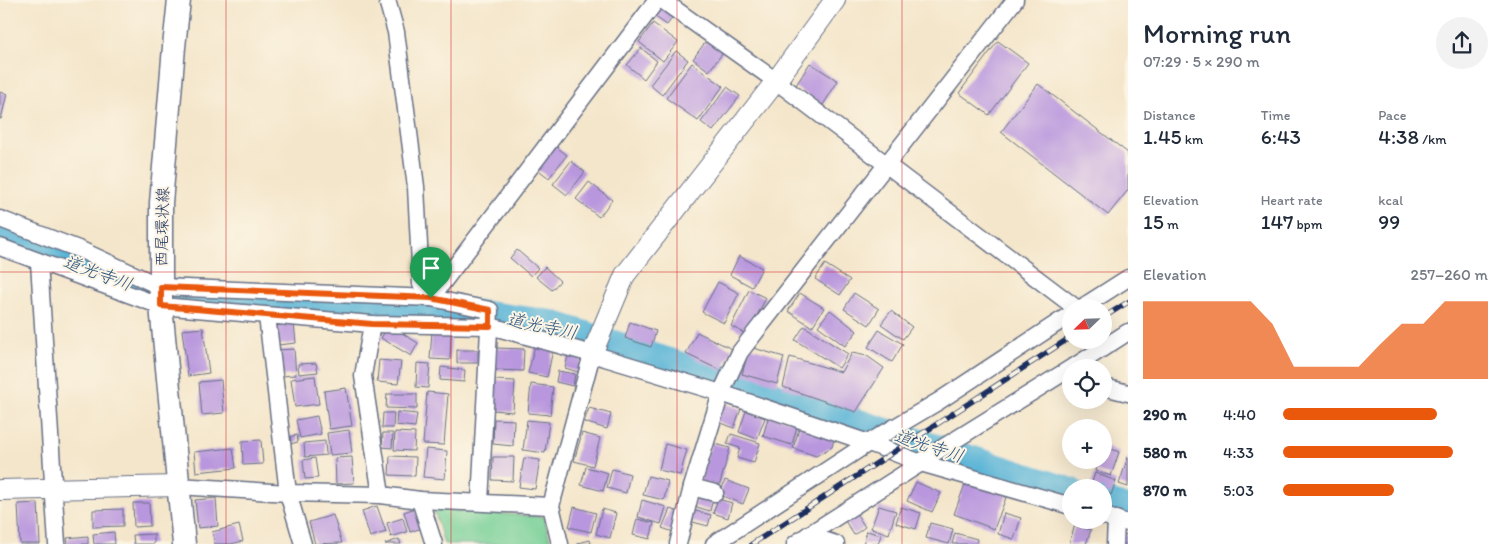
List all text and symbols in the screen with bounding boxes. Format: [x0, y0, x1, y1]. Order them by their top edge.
text: Morning run [1143, 16, 1291, 50]
button: share [1436, 17, 1488, 69]
text: 07:29 · 5 × 290 m [1143, 52, 1260, 71]
text: Distance [1143, 107, 1195, 124]
text: Time [1261, 107, 1291, 124]
text: Pace [1378, 107, 1406, 124]
text: 1.45 [1143, 124, 1182, 149]
text: 6:43 [1261, 124, 1301, 149]
text: 4:38 [1378, 124, 1419, 149]
text: km [1182, 131, 1203, 148]
text: /km [1419, 131, 1447, 148]
street label: 西尾環状線 [152, 187, 172, 267]
text: Elevation [1143, 192, 1199, 209]
text: Heart rate [1261, 192, 1323, 209]
text: kcal [1378, 192, 1403, 209]
text: 15 [1143, 209, 1164, 234]
text: 147 [1261, 209, 1293, 234]
text: 99 [1378, 209, 1400, 234]
text: m [1164, 216, 1179, 233]
text: bpm [1293, 216, 1323, 233]
pin [410, 247, 452, 298]
water label: 道光寺川 [60, 250, 136, 296]
icon: arrive [417, 254, 445, 282]
text: Elevation [1143, 265, 1207, 284]
text: 257–260 m [1411, 265, 1488, 284]
north arrow [1062, 299, 1112, 349]
map controls [1062, 299, 1112, 529]
water label: 道光寺川 [504, 308, 580, 344]
button: locate [1062, 359, 1112, 409]
text: 290 m [1143, 405, 1187, 424]
text: 4:40 [1223, 405, 1256, 424]
button: + [1062, 419, 1112, 469]
water label: 道光寺川 [891, 424, 967, 468]
text: 580 m [1143, 443, 1187, 462]
text: 4:33 [1223, 443, 1254, 462]
button: − [1062, 479, 1112, 529]
text: 870 m [1143, 481, 1187, 500]
text: 5:03 [1223, 481, 1254, 500]

